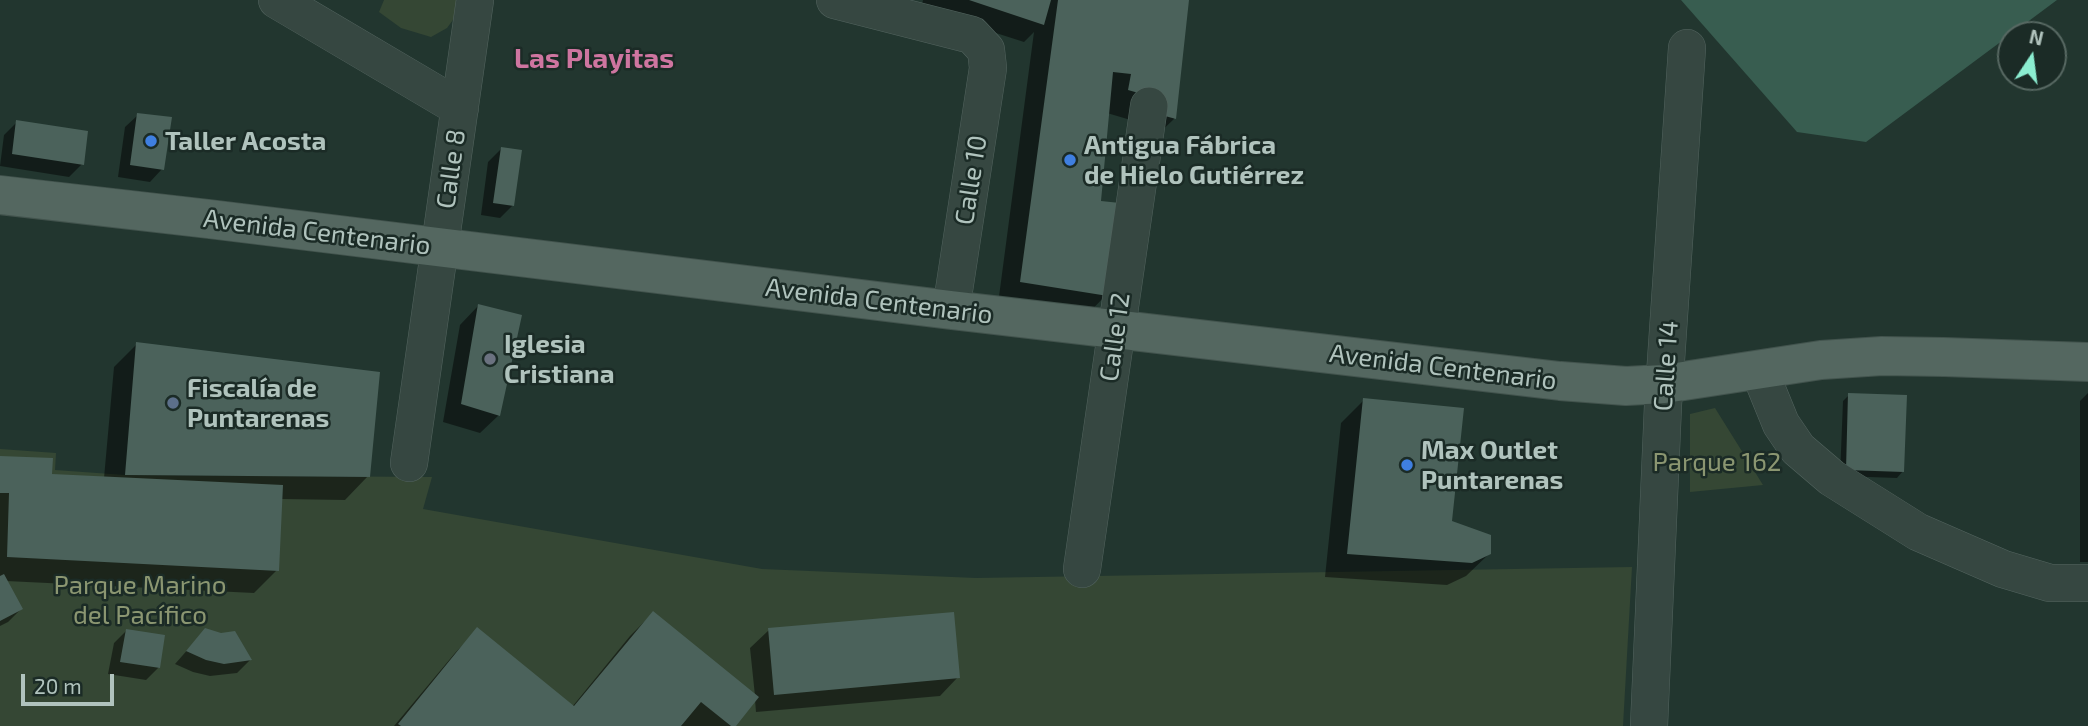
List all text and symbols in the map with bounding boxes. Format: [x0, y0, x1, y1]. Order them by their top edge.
north arrow [1997, 21, 2067, 91]
text: N [2027, 24, 2046, 50]
district label: Las Playitas [514, 42, 674, 76]
place label: Taller Acosta [165, 125, 326, 157]
street label: Calle 8 [430, 127, 472, 211]
place label: Antigua Fábrica de Hielo Gutiérrez [1084, 129, 1304, 190]
marker: Taller Acosta [143, 133, 159, 149]
street label: Calle 10 [949, 133, 993, 227]
marker: Antigua Fábrica de Hielo Gutiérrez [1062, 152, 1078, 168]
street label: Avenida Centenario [202, 203, 432, 261]
street label: Avenida Centenario [764, 272, 994, 330]
street label: Calle 12 [1093, 291, 1137, 383]
street label: Calle 14 [1647, 320, 1685, 412]
place label: Iglesia Cristiana [504, 328, 614, 390]
street label: Avenida Centenario [1328, 338, 1558, 396]
marker: Iglesia Cristiana [482, 351, 498, 367]
place label: Fiscalía de Puntarenas [187, 372, 329, 434]
marker: Fiscalía de Puntarenas [165, 395, 181, 411]
place label: Max Outlet Puntarenas [1421, 434, 1563, 496]
park label: Parque 162 [1653, 446, 1781, 478]
marker: Max Outlet Puntarenas [1399, 457, 1415, 473]
park label: Parque Marino del Pacífico [54, 569, 226, 630]
scale bar [24, 660, 117, 704]
text: 20 m [34, 673, 82, 698]

